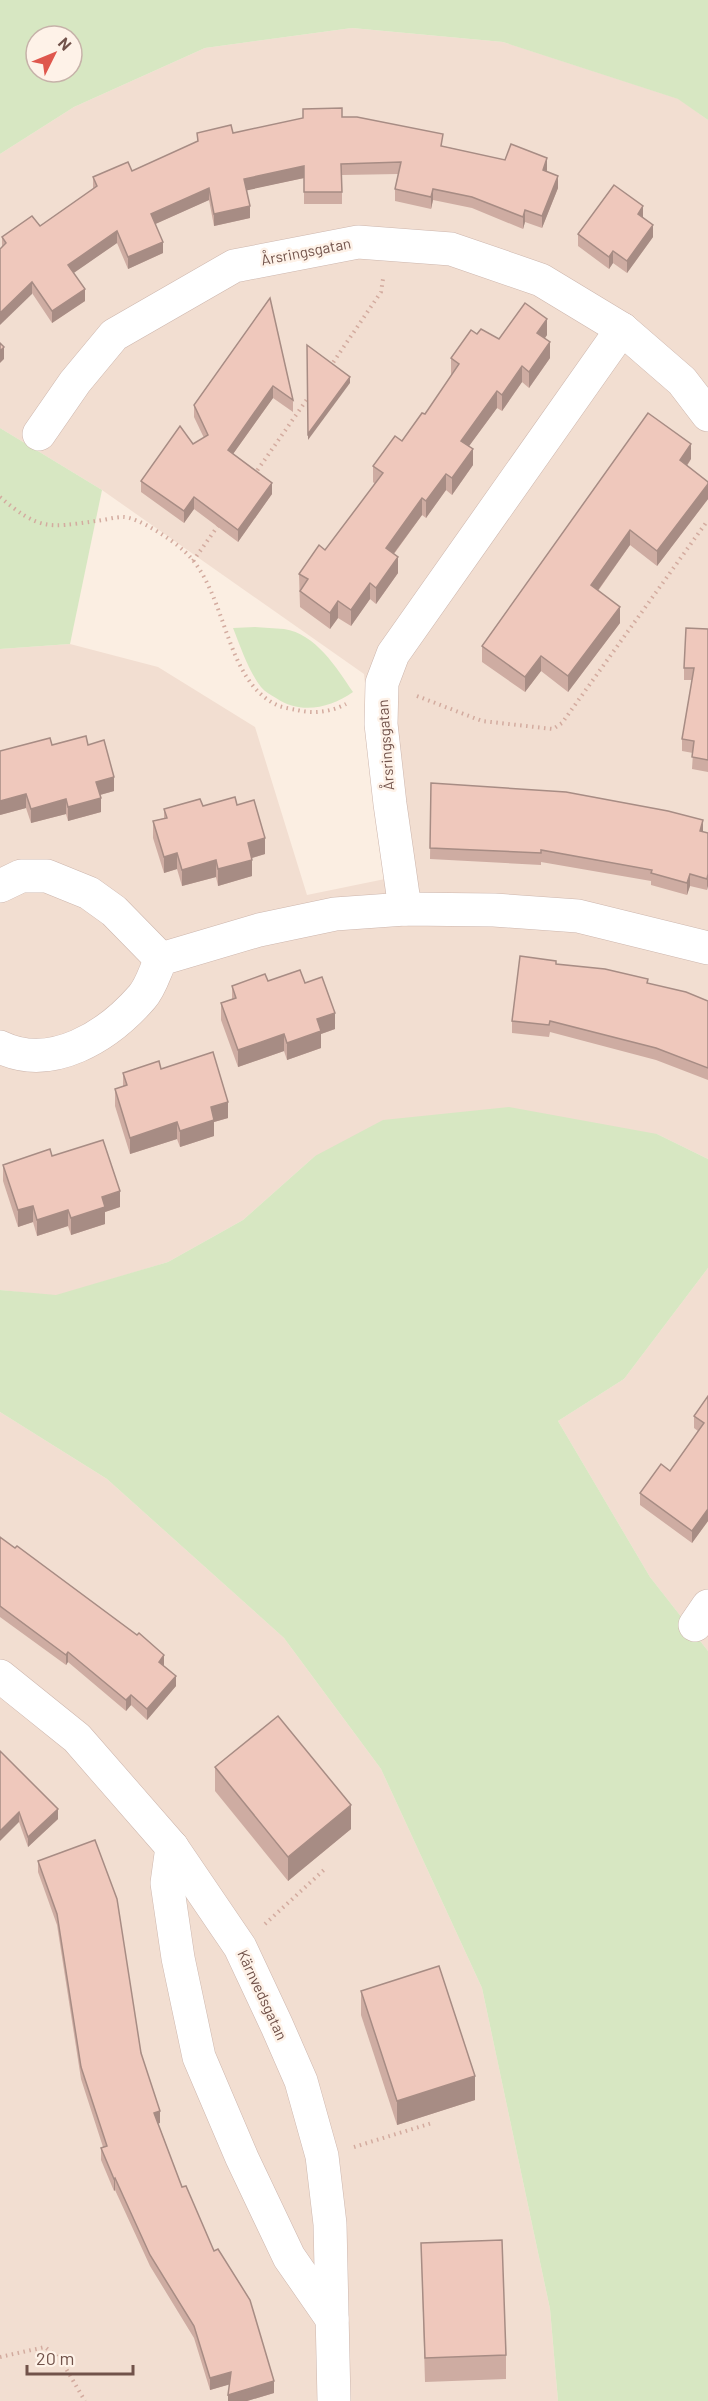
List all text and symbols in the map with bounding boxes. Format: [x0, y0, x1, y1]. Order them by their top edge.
north arrow [24, 24, 84, 84]
text: N [55, 33, 76, 54]
street label: Årsringsgatan [259, 233, 352, 269]
street label: Årsringsgatan [372, 699, 397, 791]
street label: Kärnvedsgatan [234, 1947, 292, 2042]
scale bar [27, 2338, 134, 2376]
text: 20 m [36, 2347, 74, 2369]

